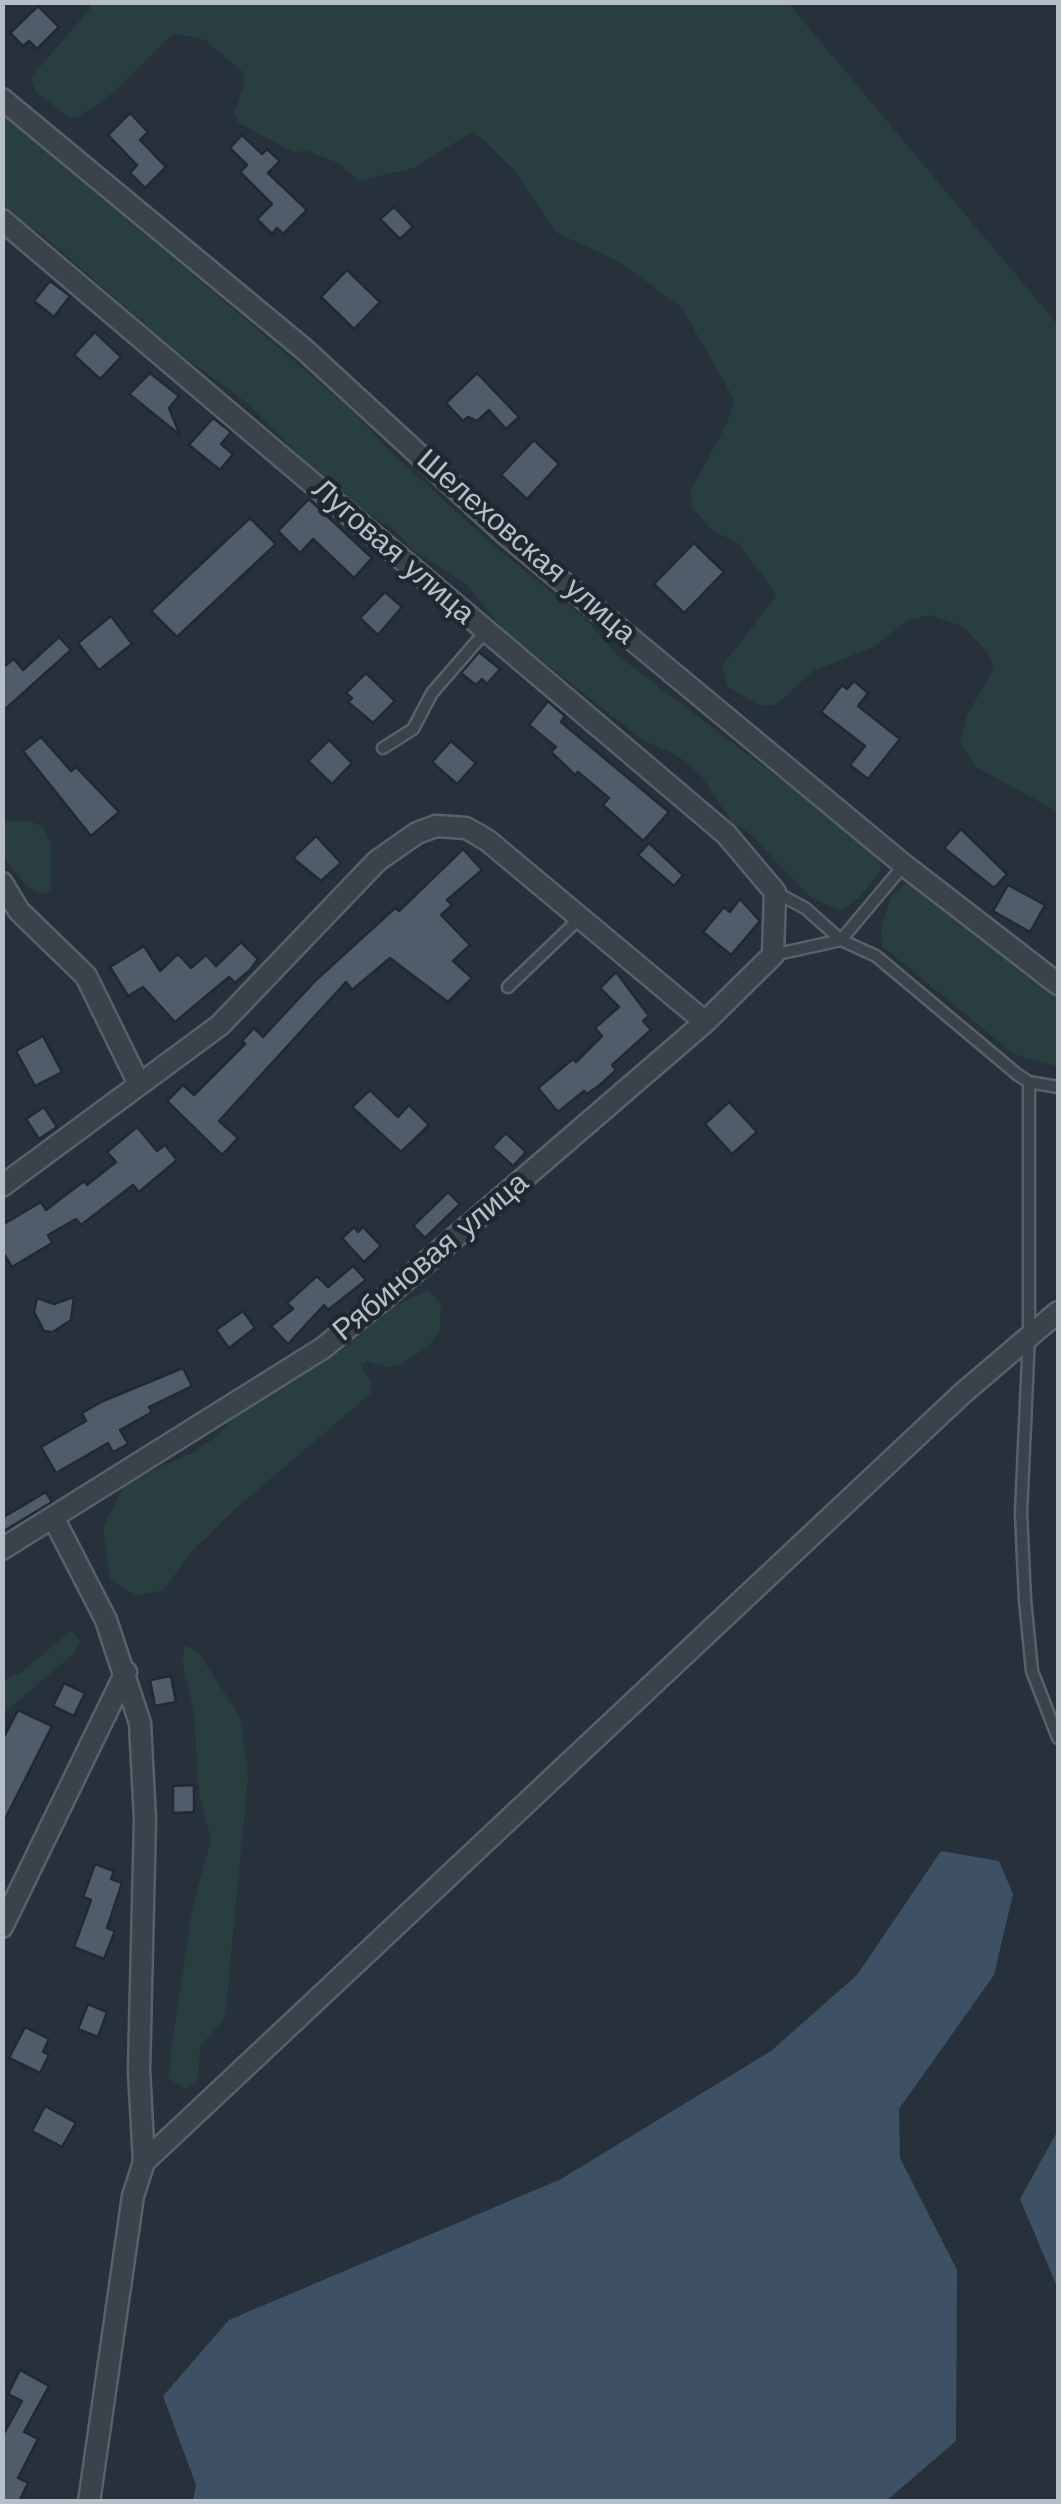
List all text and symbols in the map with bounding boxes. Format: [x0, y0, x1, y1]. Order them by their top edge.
street label: Шелеховская улица [409, 442, 643, 652]
street label: Луговая улица [305, 472, 481, 632]
street label: Рябиновая улица [326, 1165, 536, 1349]

